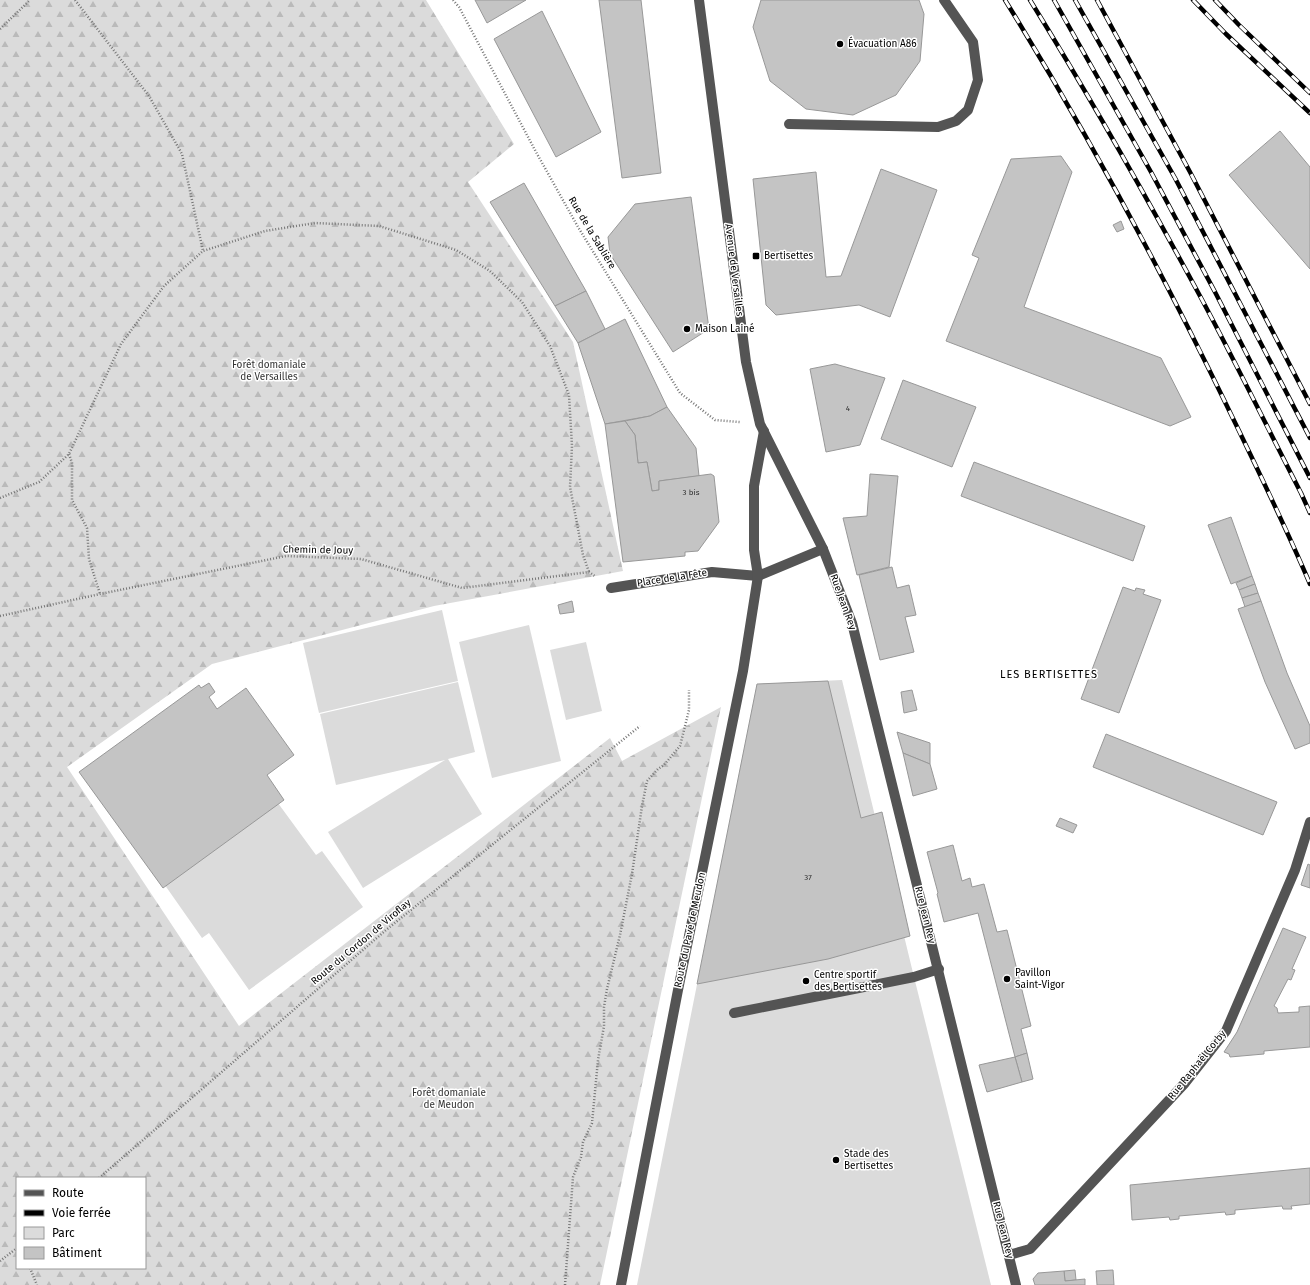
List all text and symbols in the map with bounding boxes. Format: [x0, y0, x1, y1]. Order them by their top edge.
place label: Évacuation A86 [848, 36, 917, 50]
marker: Évacuation A86 [835, 39, 845, 49]
street label: Rue de la Sablière [566, 195, 618, 271]
street label: Avenue de Versailles [722, 223, 746, 317]
place label: Bertisettes [764, 250, 813, 262]
marker: Bertisettes [751, 251, 761, 261]
place label: Maison Lainé [695, 323, 755, 335]
marker: Maison Lainé [682, 324, 692, 334]
park label: Forêt domaniale de Versailles [232, 359, 306, 383]
house number: 4 [846, 404, 851, 413]
house number: 3 bis [683, 488, 700, 497]
street label: Chemin de Jouy [283, 543, 353, 557]
street label: Place de la Fête [636, 567, 708, 589]
street label: Rue Jean Rey [827, 572, 859, 632]
district label: LES BERTISETTES [1000, 668, 1098, 681]
street label: Route du Pavé de Meudon [672, 871, 708, 989]
house number: 37 [804, 873, 812, 882]
street label: Rue Jean Rey [912, 885, 938, 945]
street label: Route du Cordon de Viroflay [309, 897, 413, 987]
place label: Pavillon Saint-Vigor [1015, 967, 1065, 991]
place label: Centre sportif des Bertisettes [814, 969, 882, 993]
marker: Pavillon Saint-Vigor [1002, 974, 1012, 984]
marker: Centre sportif des Bertisettes [801, 976, 811, 986]
street label: Rue Raphaël Corby [1165, 1028, 1229, 1102]
park label: Forêt domaniale de Meudon [412, 1087, 486, 1111]
place label: Stade des Bertisettes [844, 1148, 893, 1172]
marker: Stade des Bertisettes [831, 1155, 841, 1165]
legend [16, 1177, 146, 1269]
text: Route [52, 1186, 84, 1200]
street label: Rue Jean Rey [990, 1200, 1016, 1260]
text: Voie ferrée [52, 1206, 111, 1220]
text: Parc [52, 1226, 75, 1240]
text: Bâtiment [52, 1246, 102, 1260]

